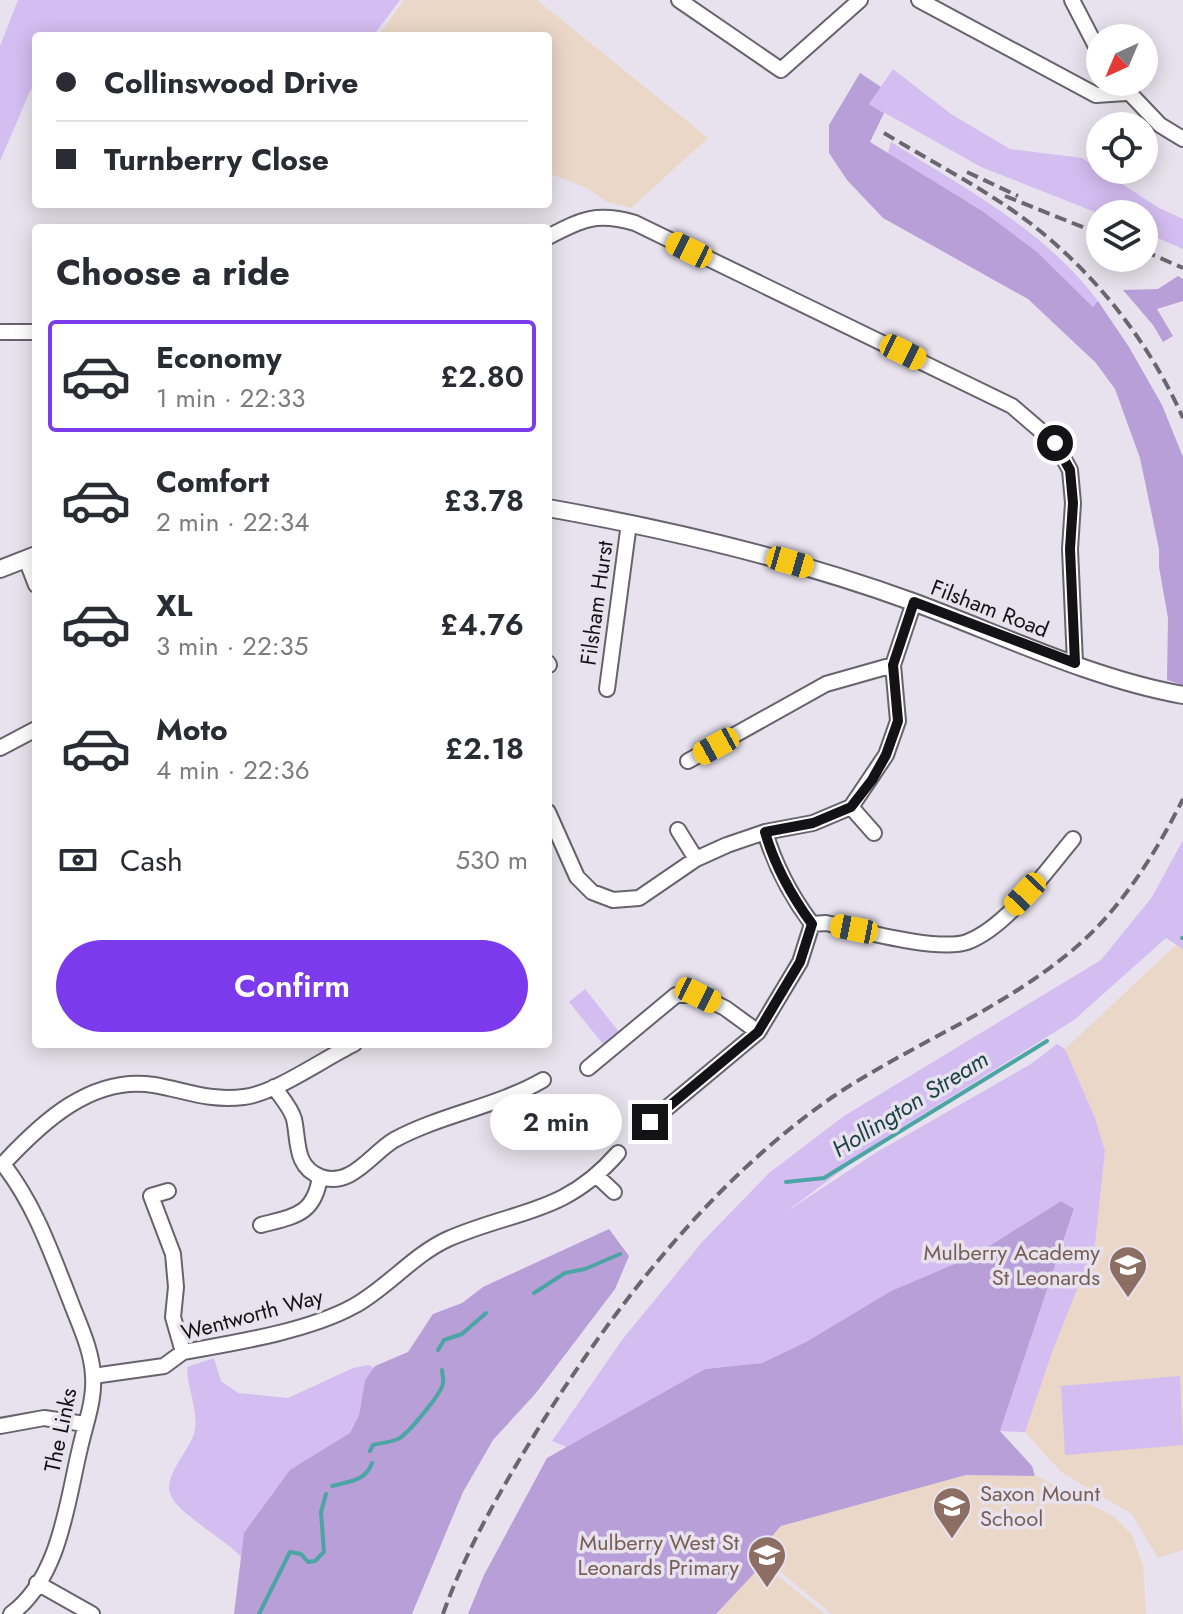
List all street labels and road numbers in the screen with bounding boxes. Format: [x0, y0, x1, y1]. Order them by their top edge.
street label: Filsham Hurst [571, 538, 621, 667]
street label: Filsham Road [926, 571, 1054, 645]
street label: Wentworth Way [178, 1280, 327, 1348]
street label: The Links [35, 1385, 85, 1475]

